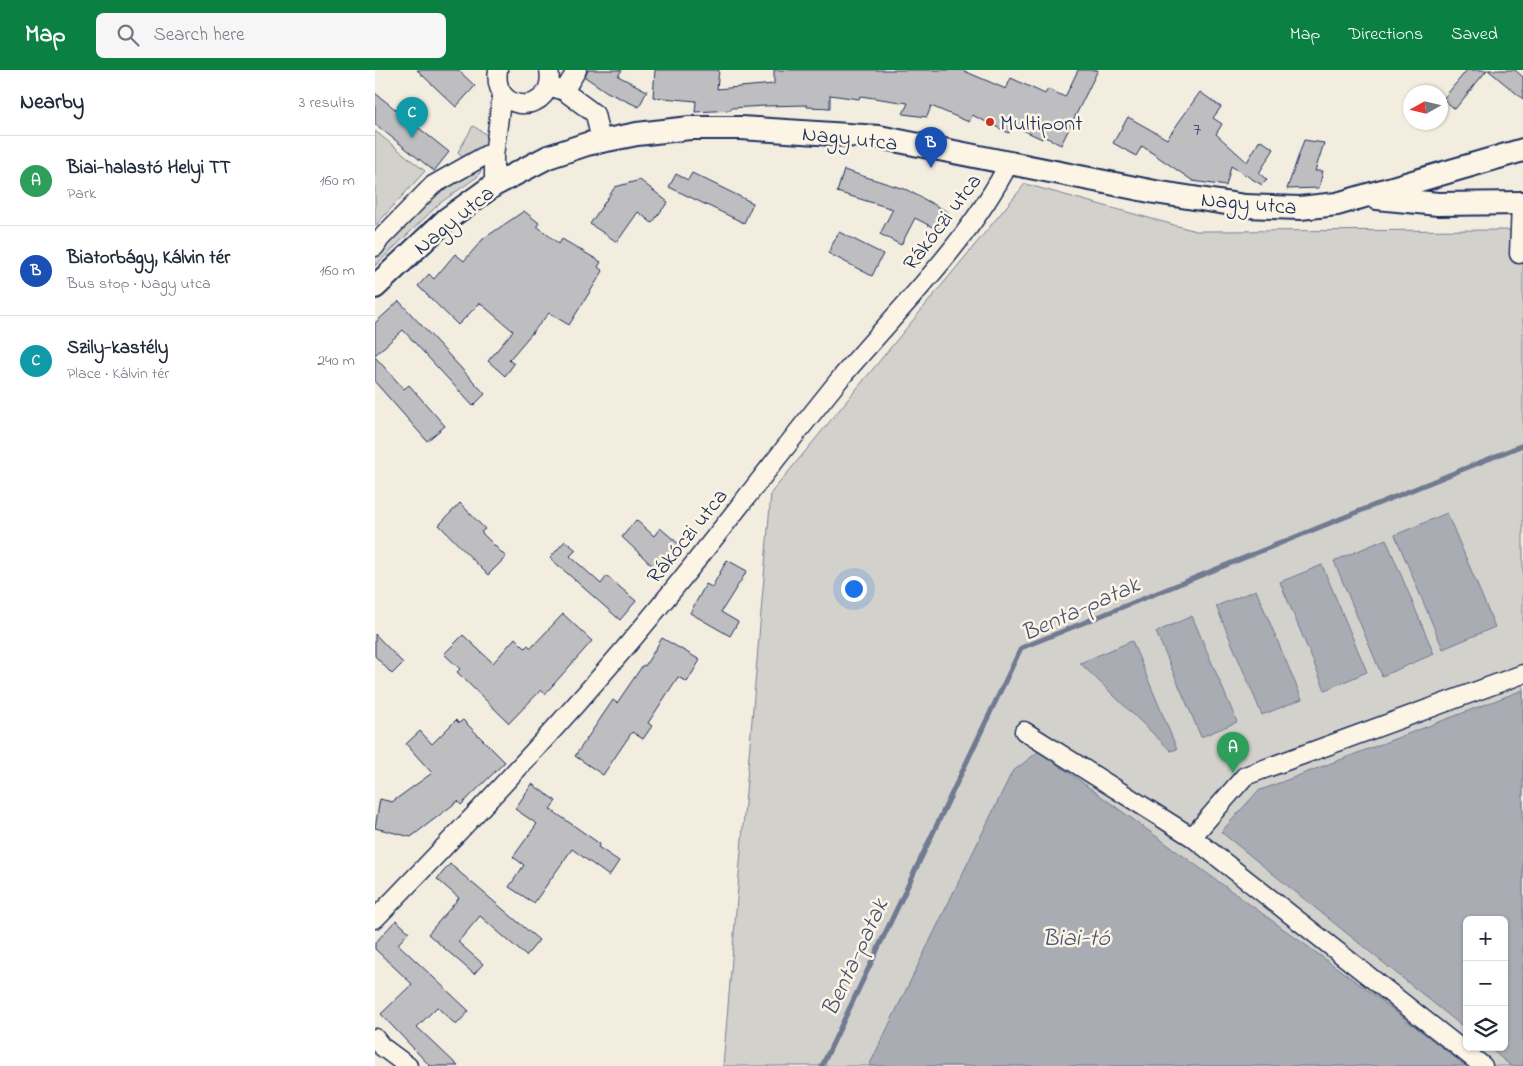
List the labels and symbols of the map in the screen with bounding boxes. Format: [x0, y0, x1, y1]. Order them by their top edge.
north arrow [1403, 85, 1448, 130]
pin: C [396, 97, 428, 138]
place label: Multipont [1000, 109, 1083, 141]
marker: Multipont [984, 116, 996, 128]
house number: 7 [1193, 116, 1201, 145]
street label: Nagy utca [800, 119, 899, 162]
pin: B [915, 127, 947, 168]
street label: Rákóczi utca [896, 167, 991, 278]
street label: Nagy utca [408, 179, 503, 265]
street label: Nagy utca [1199, 185, 1298, 226]
street label: Rákóczi utca [640, 482, 737, 591]
water label: Benta-patak [1016, 568, 1147, 652]
your location [841, 576, 867, 602]
pin: A [1217, 732, 1249, 773]
water label: Benta-patak [814, 892, 899, 1023]
water label: Biai-tó [1042, 922, 1111, 957]

